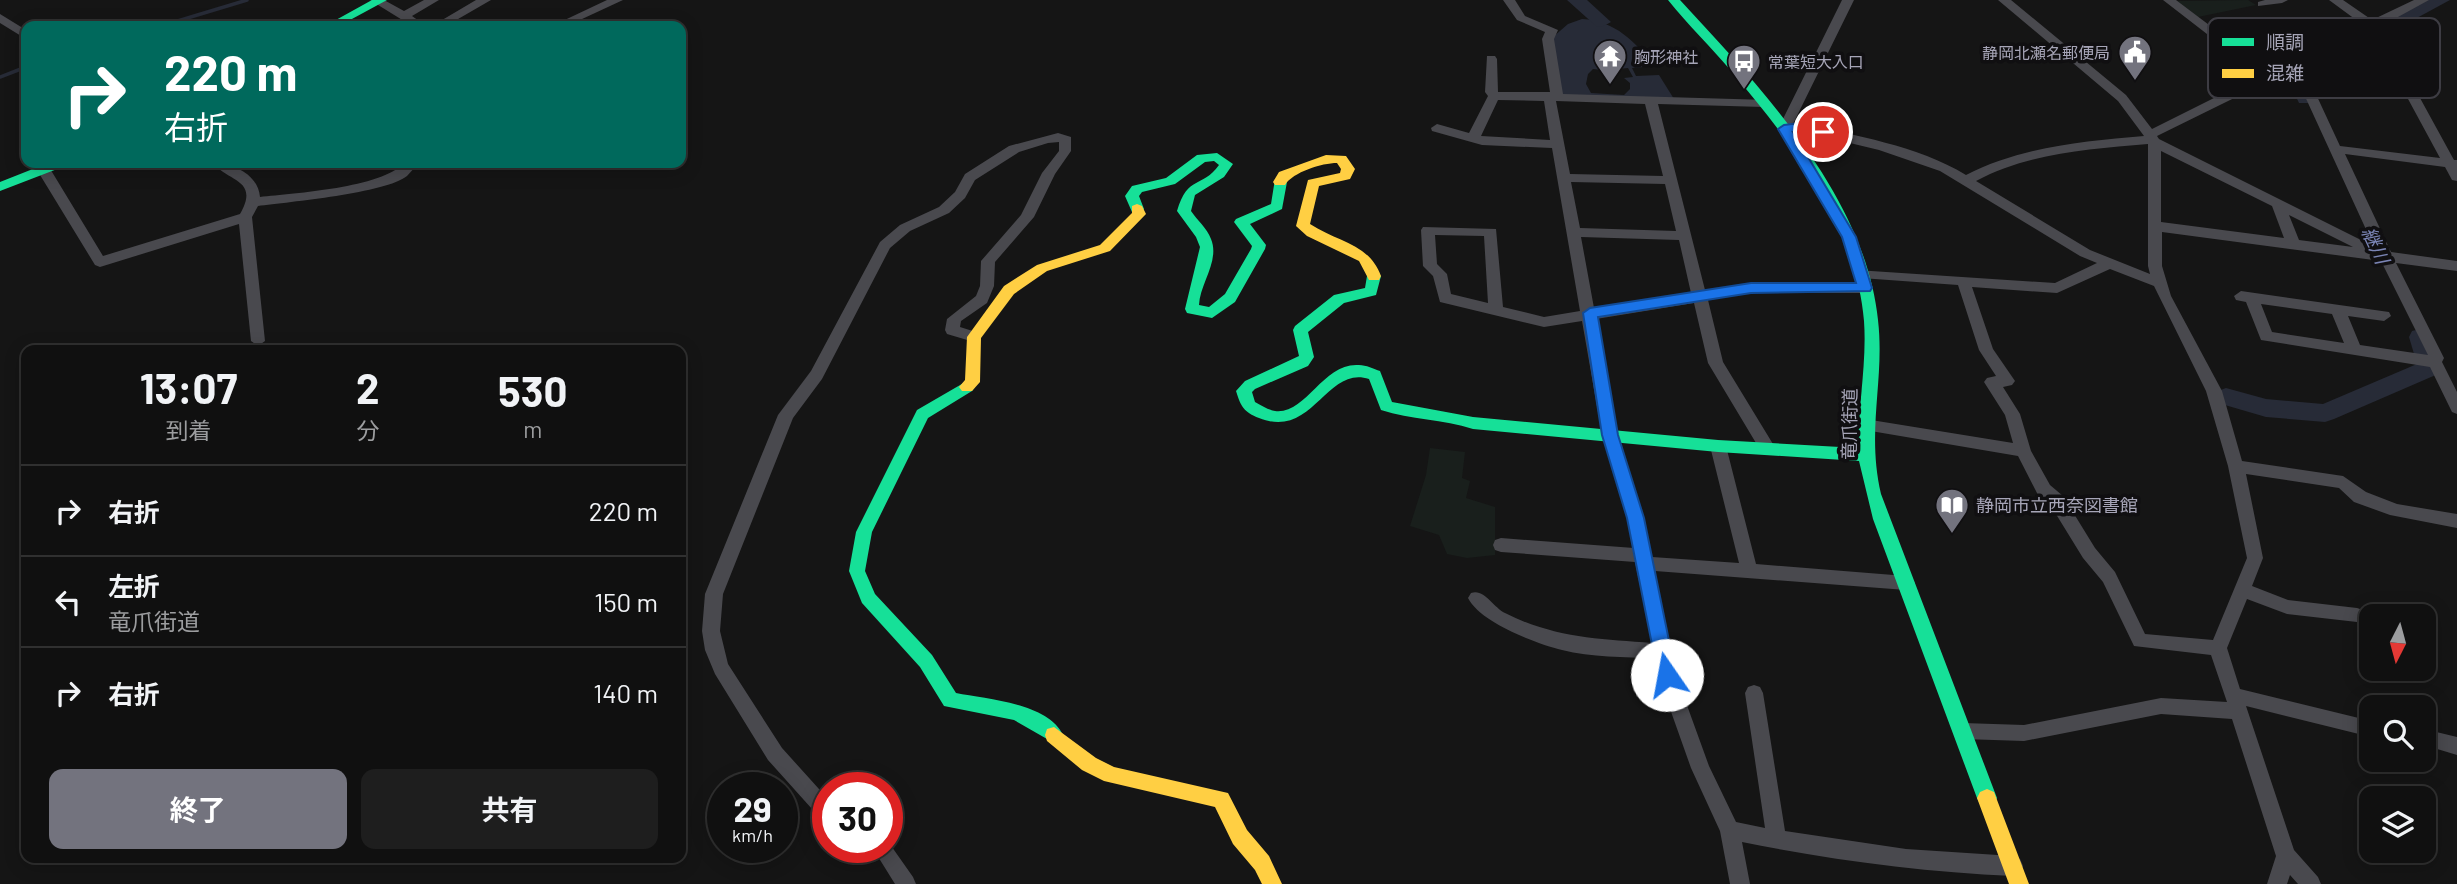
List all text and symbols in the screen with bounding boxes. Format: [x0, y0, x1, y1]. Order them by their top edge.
legend [2208, 18, 2440, 98]
text: 順調 [2266, 30, 2304, 53]
public building icon: 静岡北瀬名郵便局 [2116, 33, 2154, 82]
temple icon: 胸形神社 [1591, 37, 1629, 86]
text: 220 m [164, 42, 298, 101]
bus stop icon: 常葉短大入口 [1725, 42, 1763, 91]
place label: 静岡北瀬名郵便局 [1982, 43, 2110, 62]
place label: 胸形神社 [1634, 47, 1698, 66]
icon: right [49, 49, 140, 140]
place label: 常葉短大入口 [1768, 52, 1864, 71]
text: 混雑 [2266, 61, 2304, 84]
pin [1793, 102, 1853, 162]
text: 右折 [164, 107, 228, 145]
icon: arrive [1804, 113, 1842, 151]
water label: 継川 [2358, 223, 2395, 269]
text: 13:07 [140, 362, 237, 412]
text: 2 [356, 362, 379, 412]
text: 530 [498, 365, 567, 415]
street label: 竜爪街道 [1837, 388, 1861, 460]
text: m [523, 415, 542, 443]
text: 到着 [165, 416, 211, 444]
text: 分 [356, 416, 379, 444]
library icon: 静岡市立西奈図書館 [1933, 486, 1971, 535]
icon: right [49, 492, 87, 530]
place label: 静岡市立西奈図書館 [1976, 494, 2138, 516]
text: 220 m [589, 495, 658, 526]
text: 右折 [108, 496, 160, 527]
text: 左折 [108, 570, 160, 601]
icon: left [49, 583, 87, 621]
text: 150 m [594, 586, 658, 617]
north arrow [2359, 604, 2436, 681]
map controls [2359, 604, 2436, 863]
text: 竜爪街道 [108, 607, 200, 635]
position arrow [1630, 638, 1704, 712]
icon: right [49, 674, 87, 712]
text: 140 m [593, 677, 658, 708]
text: 右折 [108, 678, 160, 709]
button: search [2359, 695, 2436, 772]
button: 終了 [49, 769, 347, 849]
button: 共有 [361, 769, 658, 849]
speed limit sign: 30 [812, 772, 903, 863]
button: layers [2359, 786, 2436, 863]
text: 29 [733, 787, 772, 829]
text: km/h [732, 824, 773, 846]

